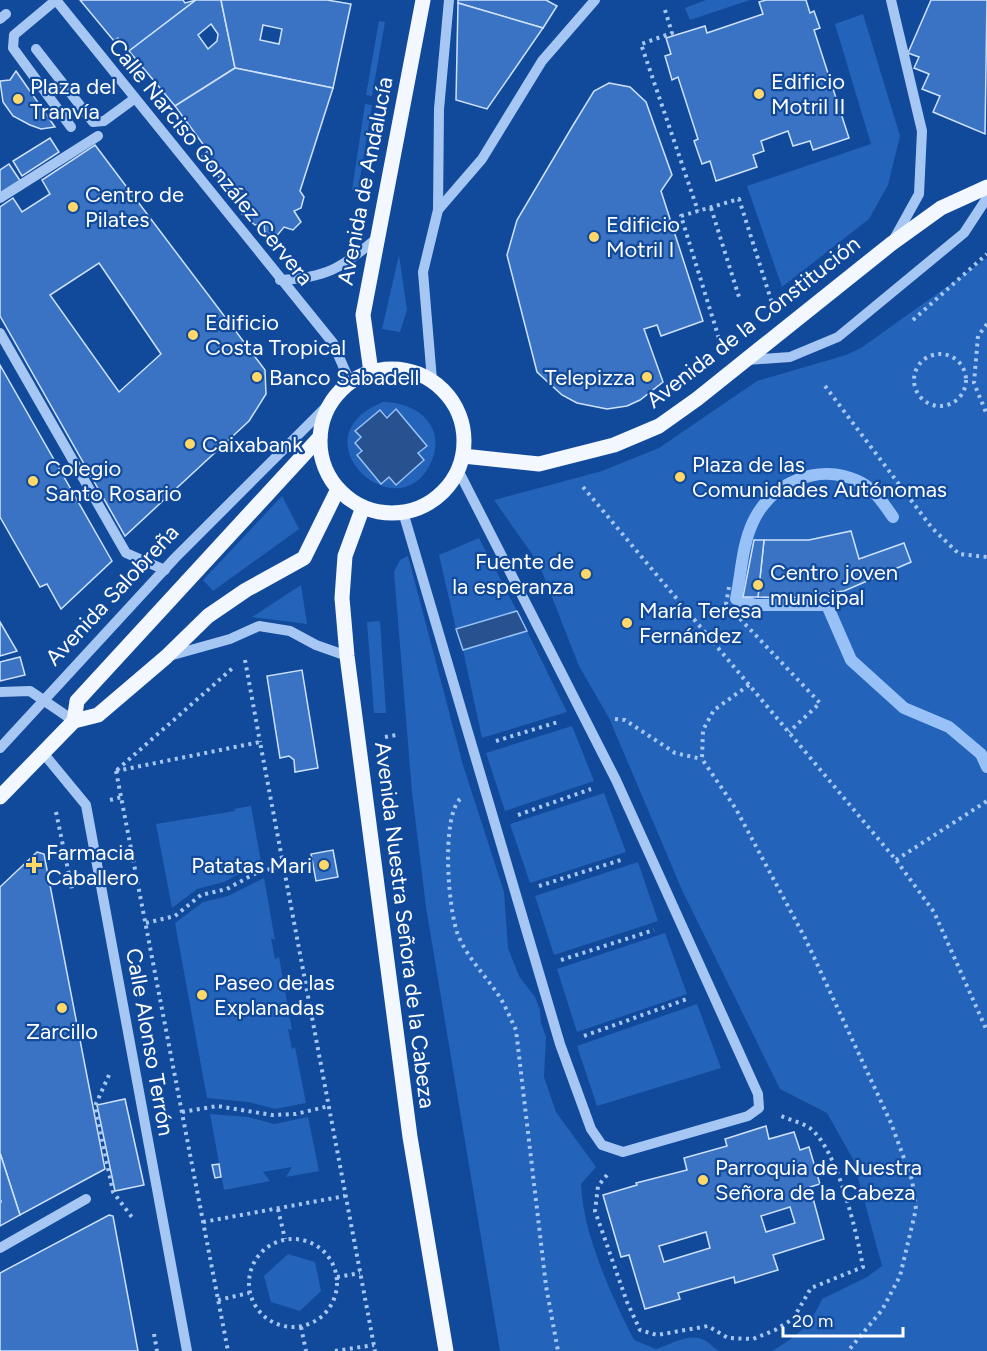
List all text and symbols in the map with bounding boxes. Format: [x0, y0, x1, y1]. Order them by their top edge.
street label: Calle Narciso González Cervera [103, 33, 319, 291]
place label: Edificio Motril II [771, 68, 845, 120]
place label: Plaza del Tranvía [30, 73, 116, 125]
street label: Avenida de Andalucía [332, 75, 398, 287]
marker: Edificio Motril II [752, 87, 766, 101]
marker: Plaza del Tranvía [11, 92, 25, 106]
place label: Centro de Pilates [85, 181, 184, 233]
marker: Centro de Pilates [66, 200, 80, 214]
place label: Edificio Motril I [606, 211, 680, 263]
marker: Edificio Motril I [587, 230, 601, 244]
street label: Avenida de la Constitución [641, 230, 865, 414]
place label: Edificio Costa Tropical [205, 309, 346, 361]
marker: Edificio Costa Tropical [186, 328, 200, 342]
place label: Banco Sabadell [269, 364, 419, 391]
place label: Telepizza [544, 364, 635, 391]
marker: Banco Sabadell [250, 370, 264, 384]
marker: Telepizza [640, 370, 654, 384]
place label: Caixabank [202, 431, 303, 458]
marker: Caixabank [183, 437, 197, 451]
place label: Plaza de las Comunidades Autónomas [692, 451, 947, 503]
place label: Colegio Santo Rosario [45, 455, 182, 507]
marker: Plaza de las Comunidades Autónomas [673, 470, 687, 484]
marker: Colegio Santo Rosario [26, 474, 40, 488]
street label: Avenida Salobreña [40, 519, 184, 671]
place label: Fuente de la esperanza [452, 548, 574, 600]
place label: Centro joven municipal [770, 559, 898, 611]
marker: Fuente de la esperanza [579, 567, 593, 581]
marker: Centro joven municipal [751, 578, 765, 592]
place label: María Teresa Fernández [639, 597, 762, 649]
marker: María Teresa Fernández [620, 616, 634, 630]
street label: Avenida Nuestra Señora de la Cabeza [369, 740, 441, 1110]
place label: Farmacia Caballero [46, 839, 139, 891]
place label: Patatas Mari [191, 852, 312, 879]
marker: Farmacia Caballero [27, 858, 41, 872]
marker: Patatas Mari [317, 858, 331, 872]
street label: Calle Alonso Terrón [120, 946, 180, 1138]
place label: Paseo de las Explanadas [214, 969, 335, 1021]
marker: Paseo de las Explanadas [195, 988, 209, 1002]
marker: Zarcillo [55, 1001, 69, 1015]
place label: Zarcillo [26, 1018, 98, 1045]
place label: Parroquia de Nuestra Señora de la Cabeza [715, 1154, 922, 1206]
marker: Parroquia de Nuestra Señora de la Cabeza [696, 1173, 710, 1187]
scale bar [783, 1300, 903, 1338]
text: 20 m [792, 1310, 833, 1332]

